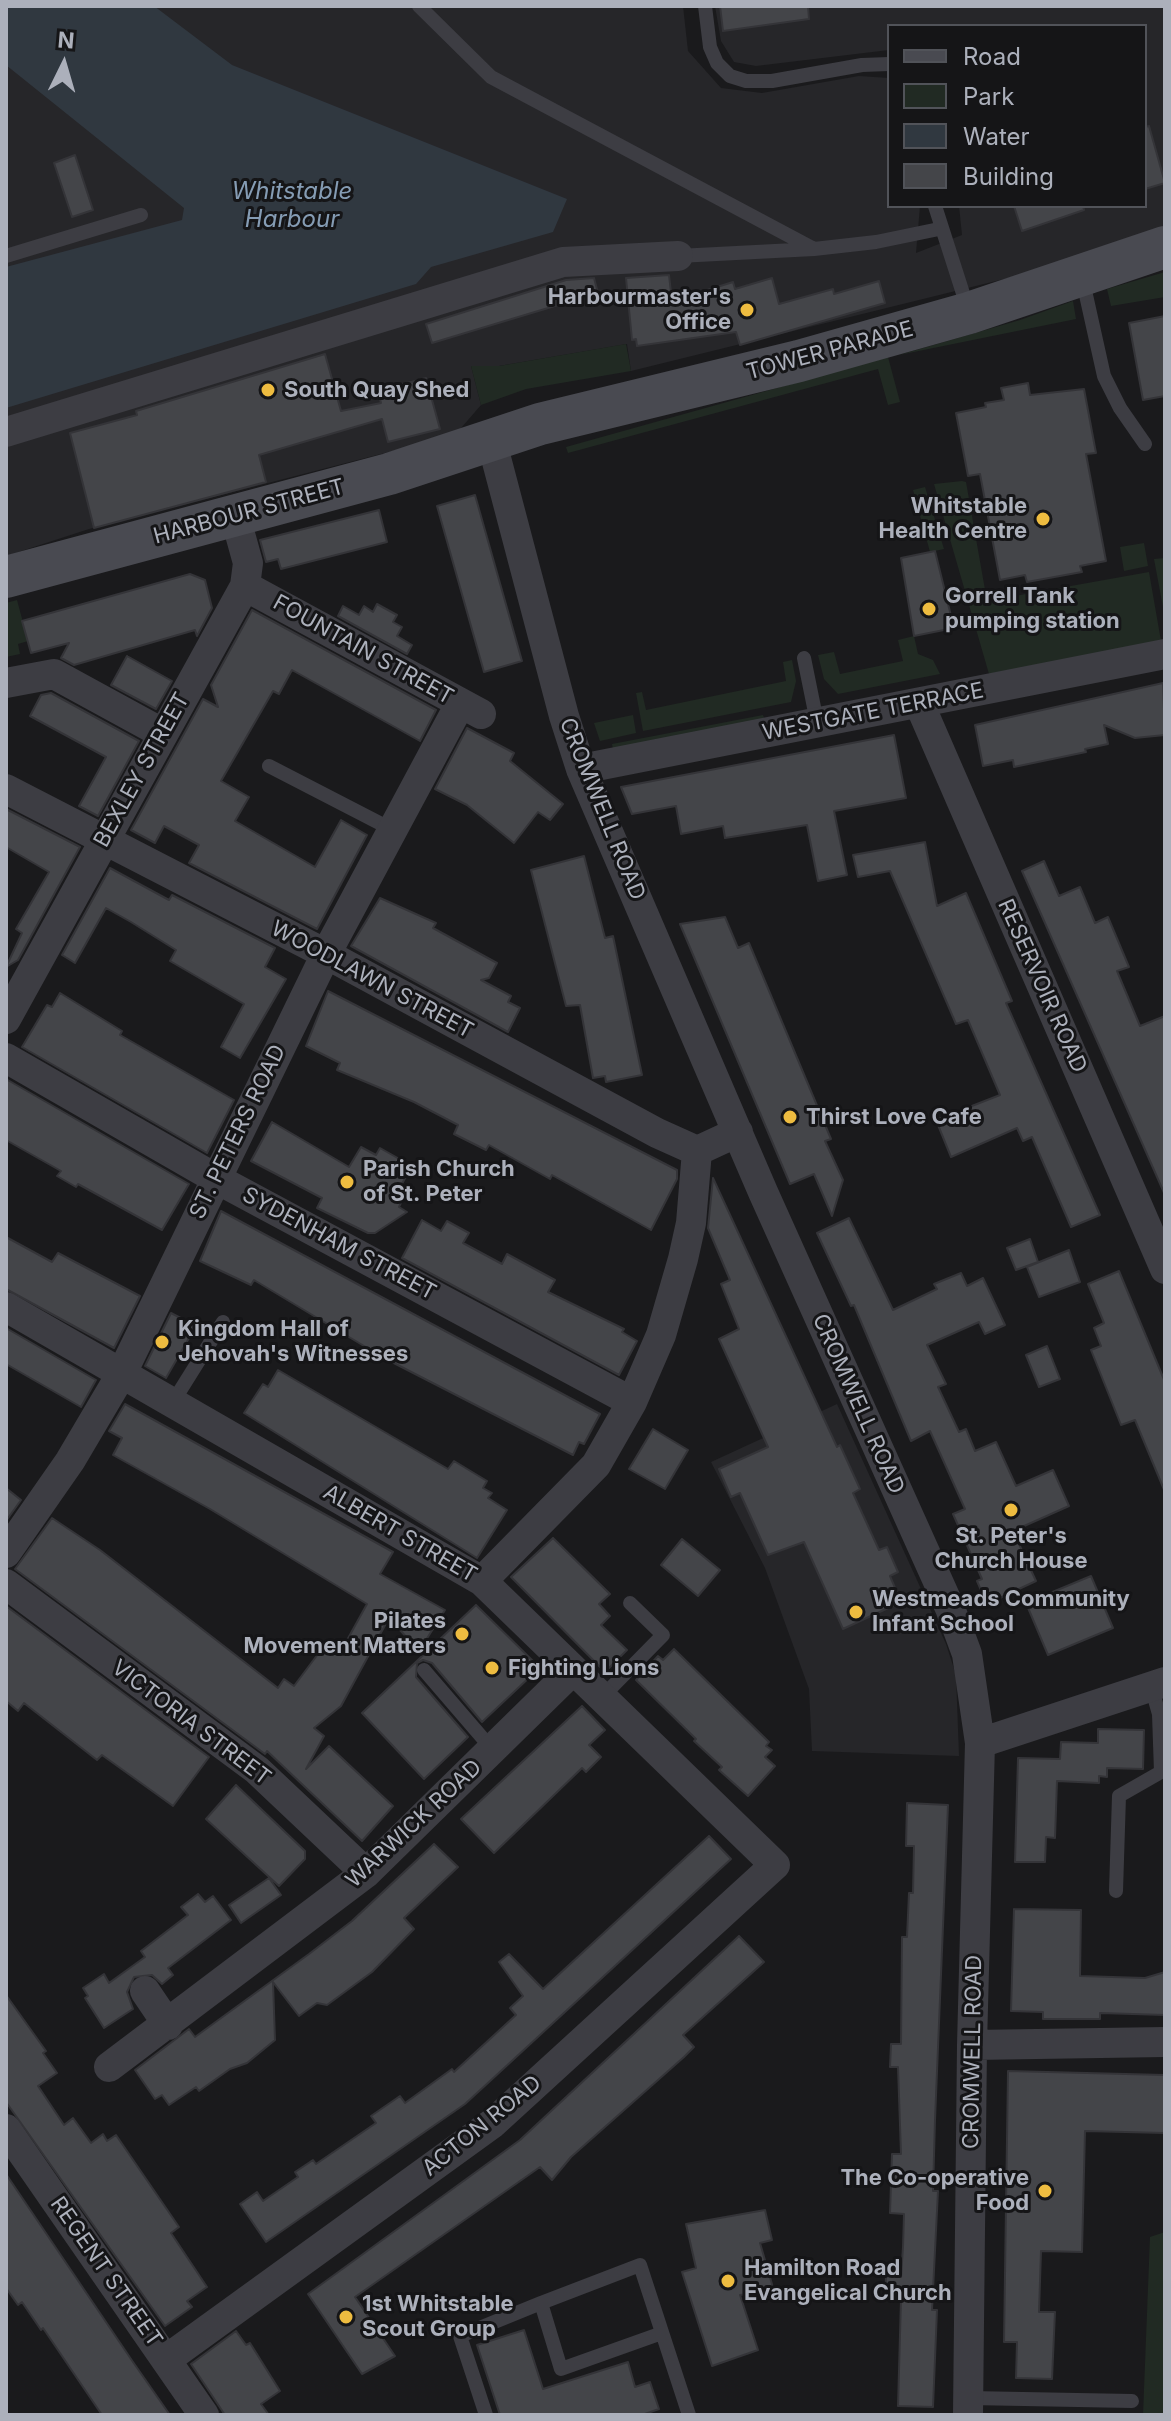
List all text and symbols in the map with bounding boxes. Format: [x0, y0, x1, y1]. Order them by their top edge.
north arrow [24, 24, 104, 104]
legend [887, 24, 1147, 208]
text: N [57, 26, 76, 54]
text: Road [963, 42, 1021, 71]
text: Park [963, 82, 1014, 111]
text: Water [963, 122, 1030, 151]
text: Building [963, 162, 1054, 191]
water label: Whitstable Harbour [232, 178, 352, 234]
place label: Harbourmaster's Office [548, 284, 731, 336]
marker: Harbourmaster's Office [738, 301, 756, 319]
street label: TOWER PARADE [744, 316, 916, 386]
place label: South Quay Shed [284, 377, 469, 403]
marker: South Quay Shed [259, 381, 277, 399]
street label: HARBOUR STREET [151, 474, 347, 550]
place label: Whitstable Health Centre [879, 493, 1027, 544]
marker: Whitstable Health Centre [1034, 510, 1052, 528]
place label: Gorrell Tank pumping station [945, 583, 1120, 634]
street label: FOUNTAIN STREET [268, 589, 458, 711]
marker: Gorrell Tank pumping station [920, 600, 938, 618]
street label: WESTGATE TERRACE [760, 678, 986, 746]
street label: BEXLEY STREET [89, 688, 195, 852]
street label: CROMWELL ROAD [553, 714, 651, 904]
street label: RESERVOIR ROAD [992, 895, 1092, 1077]
street label: WOODLAWN STREET [266, 915, 478, 1045]
street label: ST. PETERS ROAD [184, 1041, 292, 1223]
place label: Thirst Love Cafe [806, 1104, 982, 1130]
marker: Thirst Love Cafe [781, 1108, 799, 1126]
place label: Parish Church of St. Peter [363, 1156, 515, 1208]
marker: Parish Church of St. Peter [338, 1173, 356, 1191]
street label: SYDENHAM STREET [238, 1182, 440, 1306]
street label: CROMWELL ROAD [806, 1310, 910, 1498]
place label: Kingdom Hall of Jehovah's Witnesses [178, 1316, 408, 1368]
marker: Kingdom Hall of Jehovah's Witnesses [153, 1333, 171, 1351]
street label: ALBERT STREET [319, 1479, 481, 1589]
marker: St. Peter's Church House [1002, 1501, 1020, 1519]
place label: St. Peter's Church House [935, 1523, 1087, 1574]
place label: Westmeads Community Infant School [872, 1586, 1130, 1638]
marker: Westmeads Community Infant School [847, 1603, 865, 1621]
place label: Pilates Movement Matters [244, 1608, 446, 1660]
marker: Pilates Movement Matters [453, 1625, 471, 1643]
street label: VICTORIA STREET [106, 1655, 276, 1791]
place label: Fighting Lions [508, 1655, 659, 1681]
marker: Fighting Lions [483, 1659, 501, 1677]
street label: WARWICK ROAD [341, 1754, 487, 1894]
street label: CROMWELL ROAD [958, 1955, 988, 2149]
street label: ACTON ROAD [417, 2070, 547, 2182]
place label: The Co-operative Food [840, 2165, 1029, 2216]
marker: The Co-operative Food [1036, 2182, 1054, 2200]
street label: REGENT STREET [44, 2192, 168, 2352]
place label: Hamilton Road Evangelical Church [744, 2255, 952, 2306]
marker: Hamilton Road Evangelical Church [719, 2272, 737, 2290]
place label: 1st Whitstable Scout Group [362, 2291, 514, 2342]
marker: 1st Whitstable Scout Group [337, 2308, 355, 2326]

